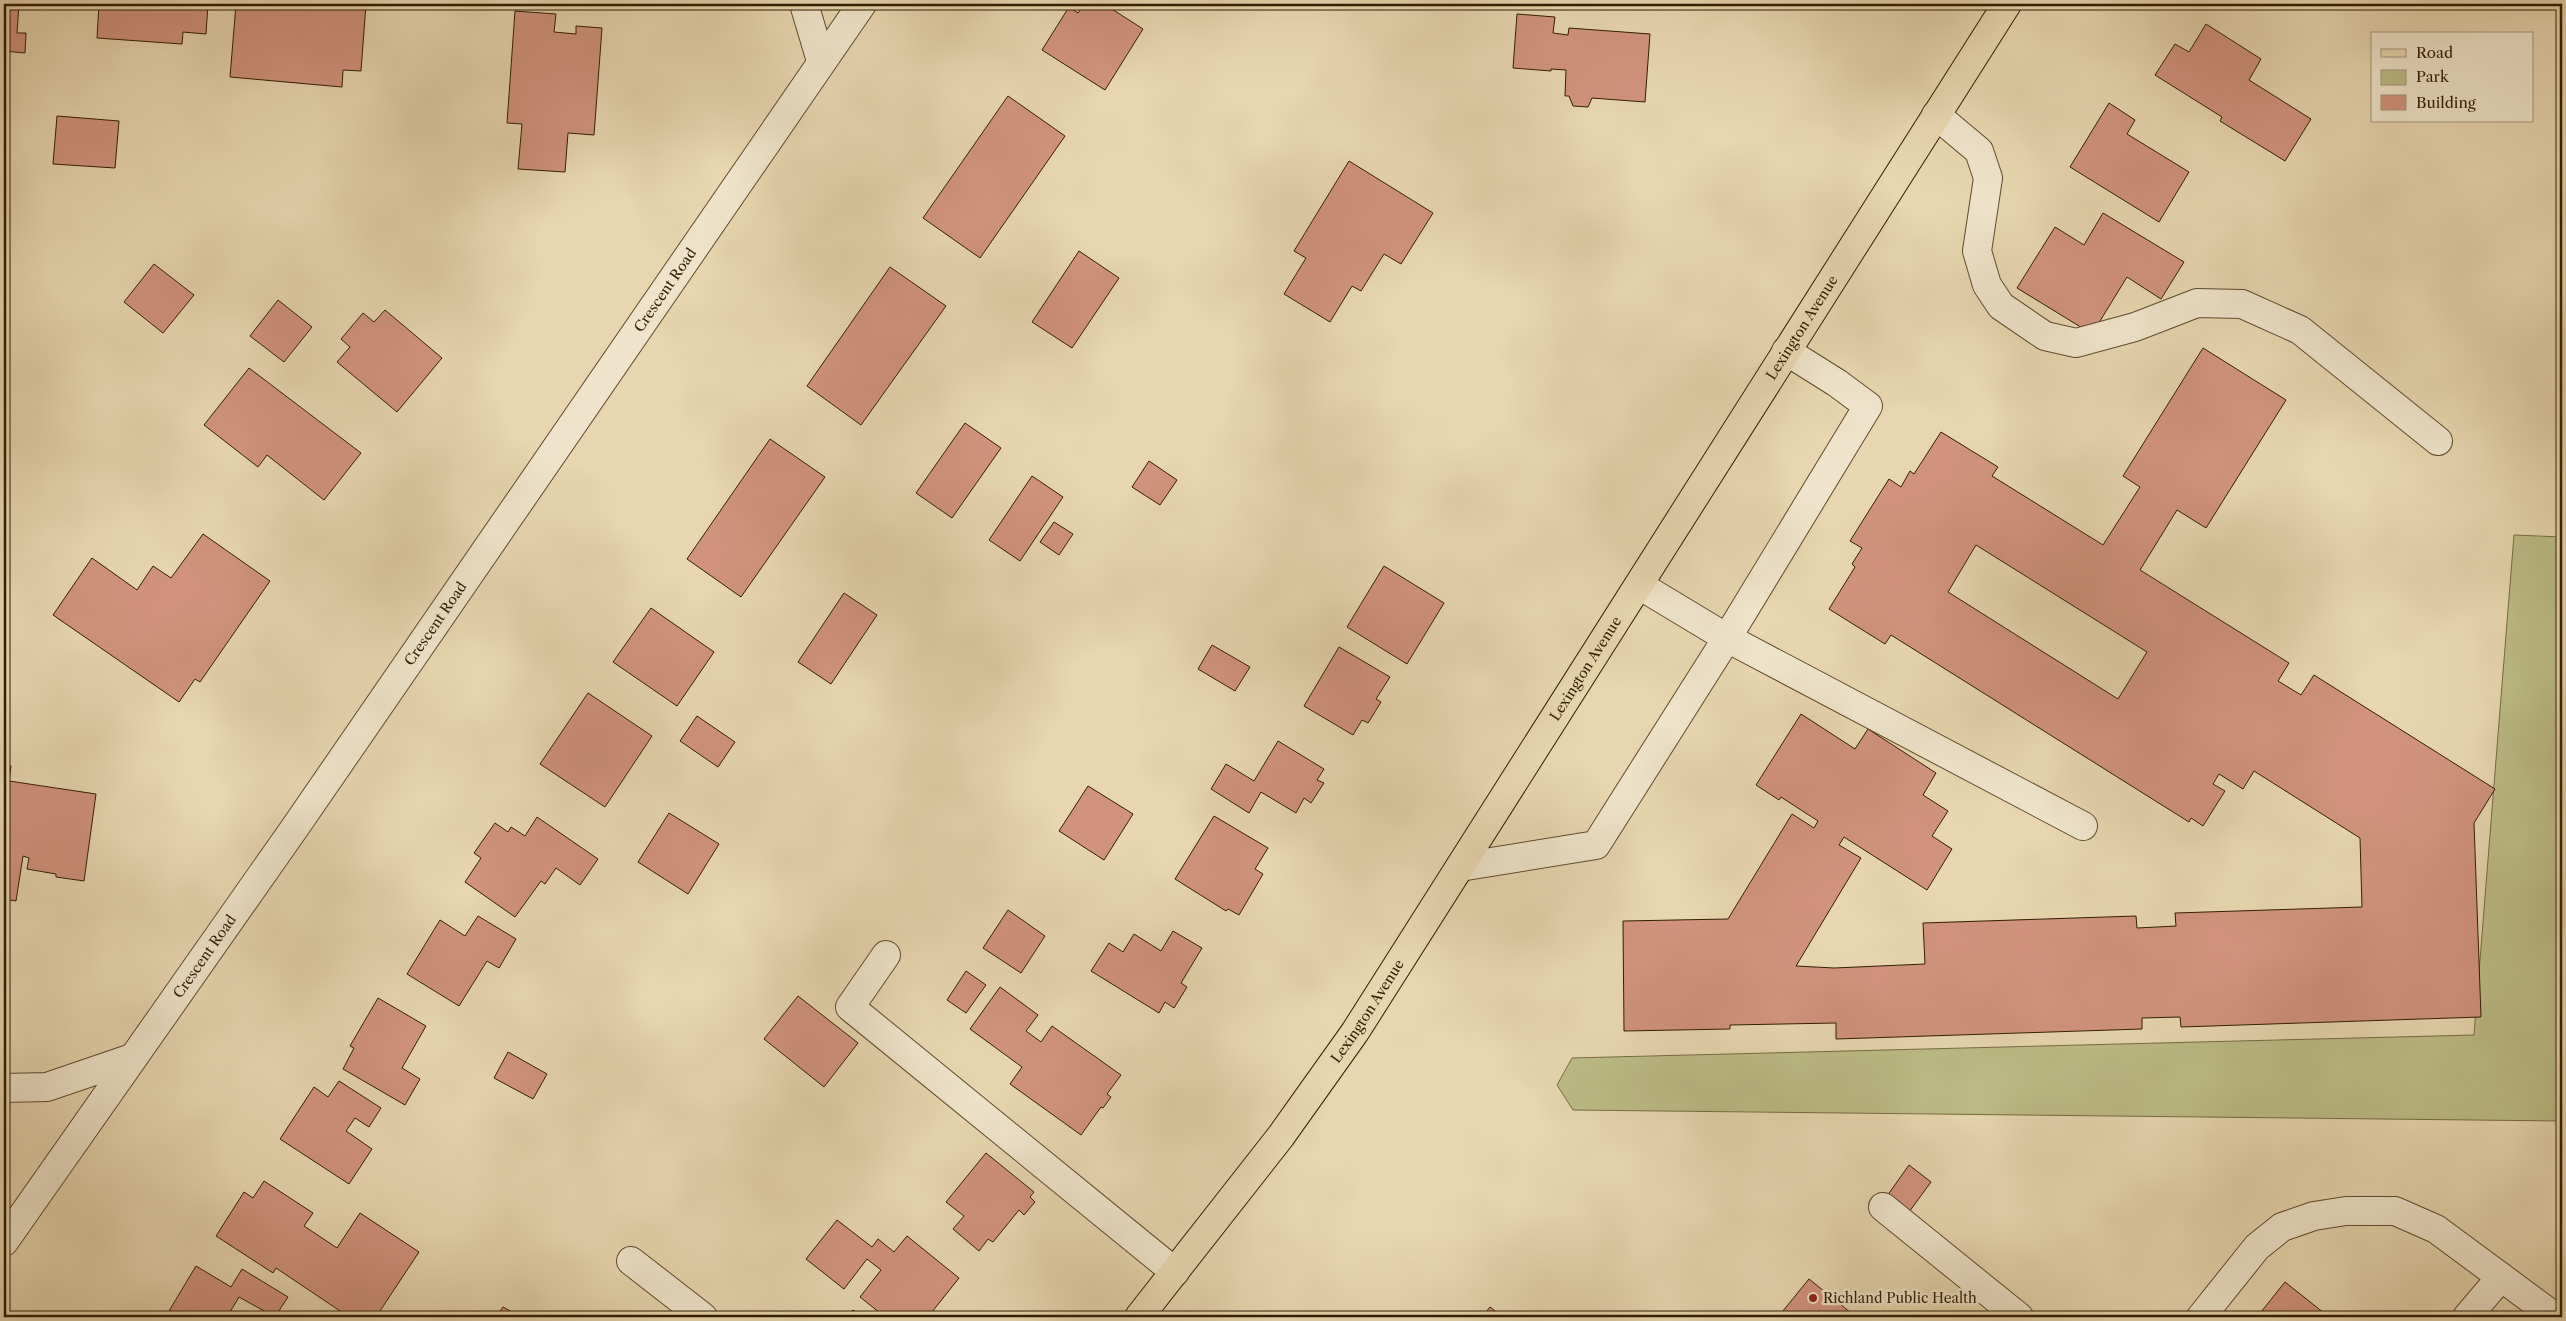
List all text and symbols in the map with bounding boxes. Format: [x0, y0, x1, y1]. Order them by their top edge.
legend [2371, 32, 2534, 122]
text: Road [2416, 43, 2453, 62]
text: Park [2416, 67, 2450, 86]
text: Building [2416, 93, 2476, 112]
street label: Crescent Road [630, 244, 700, 335]
street label: Lexington Avenue [1762, 272, 1842, 383]
street label: Crescent Road [400, 578, 471, 669]
street label: Lexington Avenue [1546, 613, 1625, 724]
street label: Crescent Road [169, 911, 240, 1002]
street label: Lexington Avenue [1327, 956, 1408, 1066]
place label: Richland Public Health [1823, 1289, 1977, 1307]
marker: Richland Public Health [1807, 1292, 1819, 1304]

